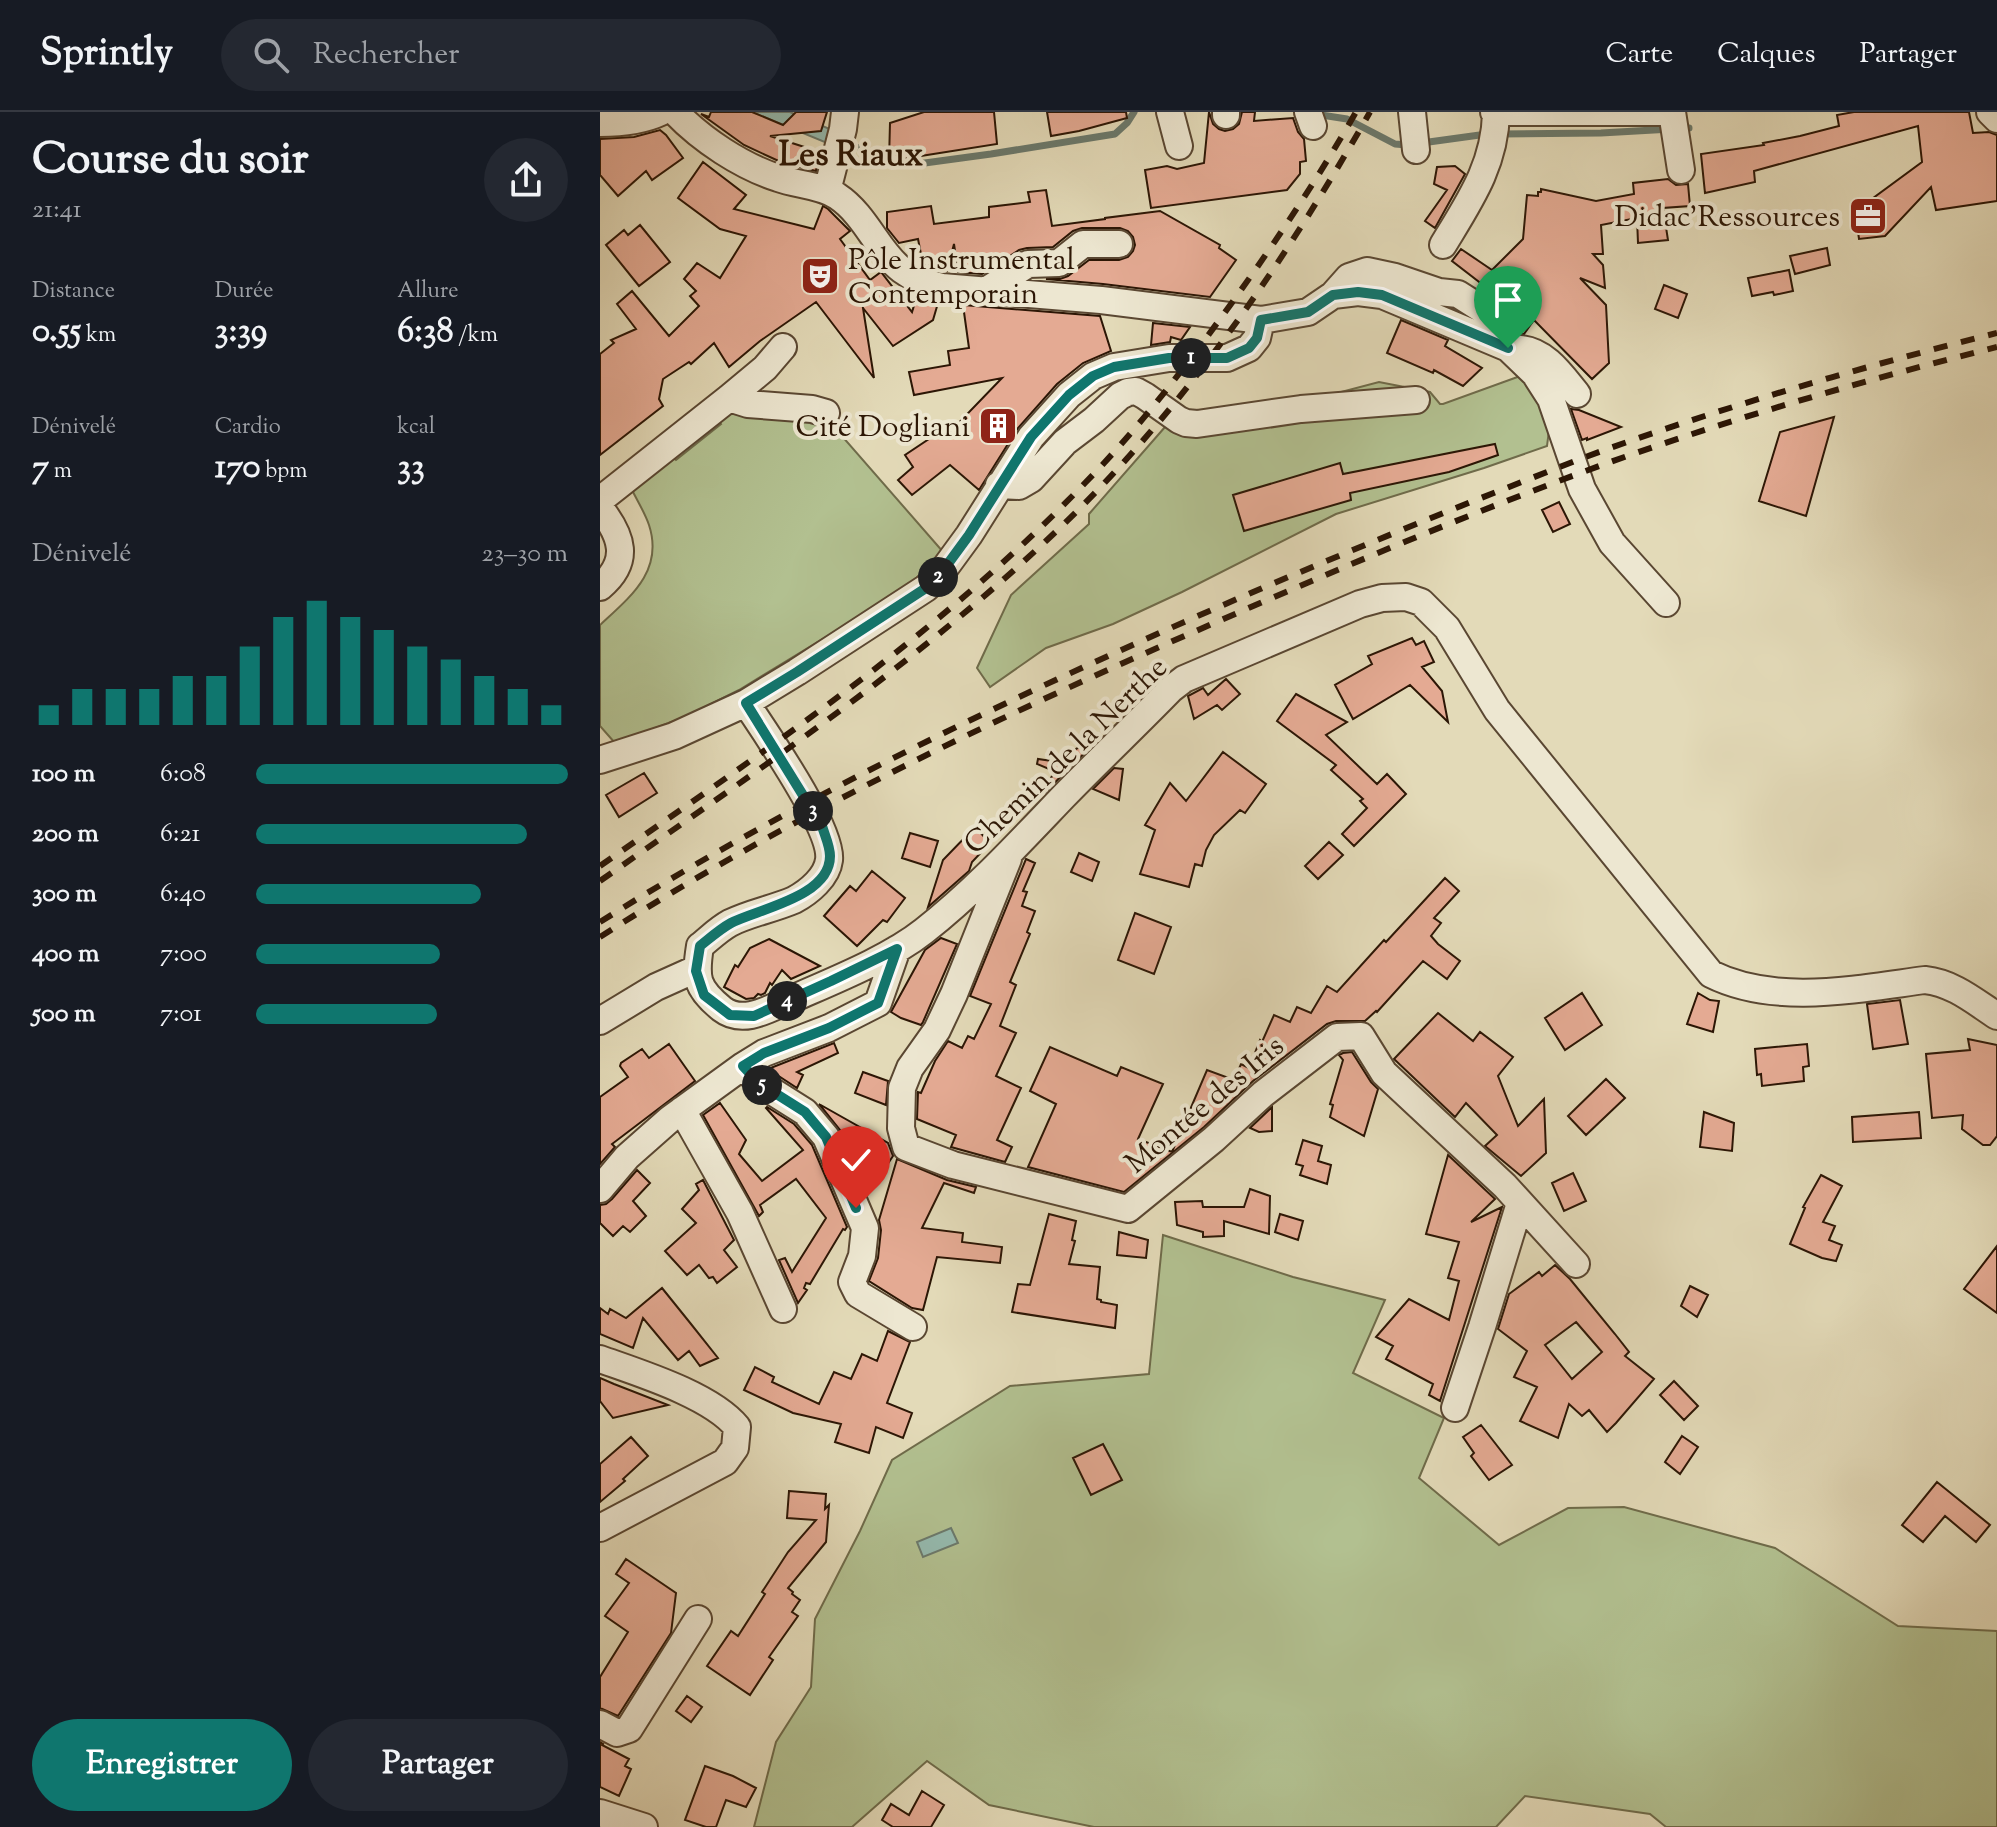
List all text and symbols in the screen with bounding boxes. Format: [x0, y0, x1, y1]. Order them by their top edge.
search box [221, 19, 781, 91]
text: Sprintly [40, 28, 173, 82]
icon: search [249, 33, 293, 77]
text: Rechercher [313, 34, 460, 77]
text: Carte [1605, 35, 1673, 75]
text: Calques [1717, 35, 1815, 75]
text: Partager [1859, 35, 1957, 75]
text: Course du soir [32, 130, 309, 193]
district label: Les Riaux [779, 132, 924, 181]
button: share [484, 138, 568, 222]
text: 21:41 [32, 192, 82, 229]
office icon: Didac'Ressources [1847, 195, 1889, 237]
place label: Didac'Ressources [1614, 197, 1840, 240]
place label: Pôle Instrumental Contemporain [848, 240, 1075, 317]
theatre icon: Pôle Instrumental Contemporain [799, 255, 841, 297]
pin [1474, 266, 1542, 348]
text: Distance [32, 276, 115, 308]
text: Durée [215, 276, 274, 308]
text: Allure [397, 276, 458, 308]
icon: arrive [1486, 278, 1530, 322]
text: 0.55 [32, 308, 81, 357]
text: 3:39 [215, 308, 267, 357]
text: 6:38 [397, 308, 453, 357]
text: km [81, 320, 116, 352]
text: /km [453, 320, 498, 352]
pin: 1 [1171, 338, 1211, 378]
text: 1 [1187, 342, 1195, 374]
building icon: Cité Dogliani [977, 405, 1019, 447]
place label: Cité Dogliani [795, 407, 970, 450]
text: Dénivelé [32, 412, 116, 444]
text: Cardio [215, 412, 281, 444]
text: kcal [397, 412, 435, 444]
text: 7 [32, 444, 49, 493]
text: 170 [215, 444, 261, 493]
text: 33 [397, 444, 425, 493]
text: m [49, 456, 72, 488]
text: bpm [261, 456, 308, 488]
text: Dénivelé [32, 536, 131, 573]
text: 23–30 m [481, 536, 568, 573]
pin: 2 [918, 557, 958, 597]
text: 2 [933, 561, 943, 593]
street label: Chemin de la Nerthe [955, 648, 1178, 866]
text: 100 m [32, 756, 95, 793]
text: 6:08 [160, 756, 206, 793]
pin: 3 [793, 791, 833, 831]
text: 3 [809, 795, 817, 827]
text: 200 m [32, 816, 99, 853]
text: 6:21 [160, 816, 200, 853]
text: 300 m [32, 876, 97, 913]
text: 6:40 [160, 876, 206, 913]
text: 400 m [32, 936, 99, 973]
text: 7:00 [160, 936, 207, 973]
pin: 4 [767, 981, 807, 1021]
text: 4 [781, 985, 793, 1017]
text: 500 m [32, 996, 95, 1033]
text: 7:01 [160, 996, 202, 1033]
street label: Montée des Iris [1117, 1027, 1294, 1185]
pin: 5 [742, 1065, 782, 1105]
text: 5 [758, 1069, 766, 1101]
pin [822, 1126, 890, 1208]
icon: check [834, 1138, 878, 1182]
button: Enregistrer [32, 1719, 292, 1811]
button: Partager [308, 1719, 568, 1811]

